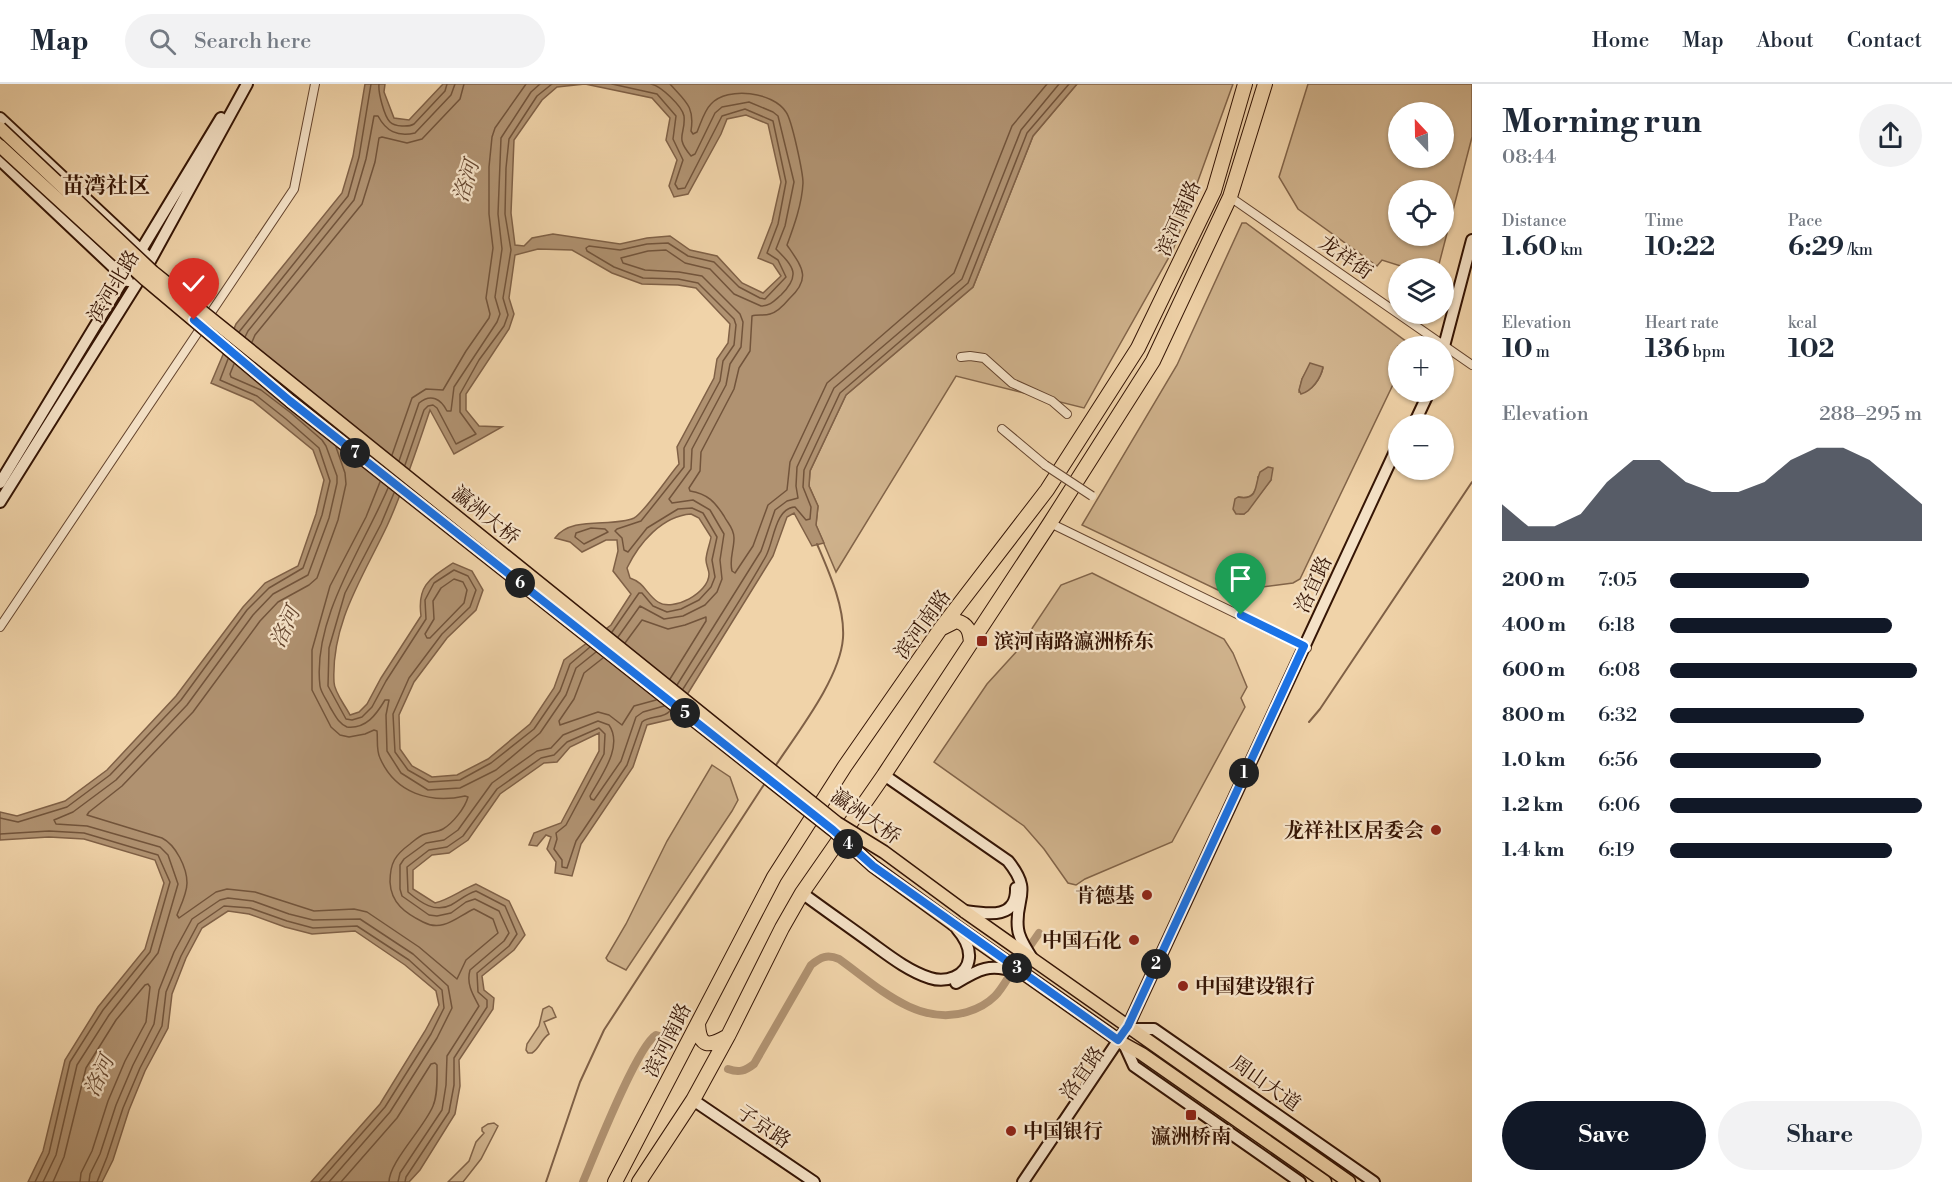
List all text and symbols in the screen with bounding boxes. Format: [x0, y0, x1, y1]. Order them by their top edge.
search box [125, 14, 545, 68]
text: Map [30, 24, 89, 59]
icon: search [146, 25, 179, 58]
text: Search here [194, 28, 311, 55]
text: Home [1592, 28, 1649, 54]
text: Map [1682, 28, 1724, 54]
text: About [1757, 28, 1814, 54]
text: Contact [1847, 28, 1922, 54]
north arrow [1388, 102, 1454, 168]
map controls [1388, 102, 1454, 480]
text: Morning run [1502, 102, 1702, 143]
button: share [1859, 104, 1922, 167]
text: 08:44 [1502, 145, 1556, 170]
water label: 洛河 [448, 154, 487, 205]
district label: 苗湾社区 [62, 173, 150, 200]
street label: 滨河南路 [1152, 177, 1207, 260]
button: locate [1388, 180, 1454, 246]
text: Distance [1502, 211, 1567, 231]
text: Time [1645, 211, 1684, 231]
text: Pace [1788, 211, 1822, 231]
street label: 龙祥街 [1313, 231, 1377, 286]
text: 1.60 [1502, 231, 1557, 263]
text: 10:22 [1645, 231, 1715, 263]
text: 6:29 [1788, 231, 1844, 263]
text: km [1557, 240, 1583, 260]
text: /km [1844, 240, 1873, 260]
street label: 滨河北路 [83, 246, 146, 327]
pin [168, 258, 219, 320]
button: layers [1388, 258, 1454, 324]
icon: check [177, 267, 210, 300]
text: Elevation [1502, 313, 1571, 333]
text: Heart rate [1645, 313, 1719, 333]
text: kcal [1788, 313, 1817, 333]
text: 10 [1502, 333, 1533, 365]
text: 136 [1645, 333, 1690, 365]
text: 102 [1788, 333, 1835, 365]
button: + [1388, 336, 1454, 402]
text: m [1533, 342, 1550, 362]
text: bpm [1690, 342, 1725, 362]
text: Elevation [1502, 402, 1589, 427]
text: 288–295 m [1819, 402, 1922, 427]
button: − [1388, 414, 1454, 480]
pin: 7 [340, 438, 370, 468]
text: 7 [350, 443, 360, 463]
street label: 瀛洲大桥 [446, 481, 524, 551]
street label: 洛宜路 [1290, 552, 1338, 617]
pin [1215, 553, 1266, 615]
icon: arrive [1224, 562, 1257, 595]
pin: 6 [505, 568, 535, 598]
text: 200 m [1502, 568, 1565, 593]
text: 7:05 [1598, 568, 1637, 593]
text: 6 [515, 573, 525, 593]
street label: 滨河南路 [890, 585, 957, 665]
water label: 洛河 [265, 599, 308, 652]
text: 400 m [1502, 613, 1566, 638]
text: 6:18 [1598, 613, 1635, 638]
place label: 滨河南路瀛洲桥东 [994, 630, 1154, 655]
marker: 滨河南路瀛洲桥东 [975, 634, 989, 648]
text: 600 m [1502, 658, 1565, 683]
text: 6:08 [1598, 658, 1640, 683]
pin: 5 [670, 698, 700, 728]
text: 5 [680, 703, 690, 723]
text: 800 m [1502, 703, 1565, 728]
text: 6:32 [1598, 703, 1637, 728]
text: 1.0 km [1502, 748, 1566, 773]
text: 6:56 [1598, 748, 1638, 773]
pin: 1 [1229, 758, 1259, 788]
text: 1 [1240, 763, 1248, 783]
street label: 瀛洲大桥 [825, 784, 905, 850]
text: 1.2 km [1502, 793, 1564, 818]
text: 6:06 [1598, 793, 1640, 818]
place label: 龙祥社区居委会 [1284, 819, 1424, 844]
marker: 龙祥社区居委会 [1429, 823, 1443, 837]
pin: 4 [833, 829, 863, 859]
text: 4 [843, 834, 853, 854]
text: 1.4 km [1502, 838, 1564, 863]
text: 6:19 [1598, 838, 1635, 863]
place label: 肯德基 [1075, 884, 1135, 909]
marker: 肯德基 [1140, 888, 1154, 902]
place label: 中国石化 [1042, 929, 1122, 954]
marker: 中国石化 [1127, 933, 1141, 947]
pin: 2 [1141, 949, 1171, 979]
pin: 3 [1002, 953, 1032, 983]
text: 2 [1151, 954, 1161, 974]
text: 3 [1012, 958, 1022, 978]
place label: 中国建设银行 [1195, 975, 1315, 1000]
marker: 中国建设银行 [1176, 979, 1190, 993]
street label: 滨河南路 [639, 999, 698, 1082]
street label: 洛宜路 [1056, 1042, 1111, 1106]
water label: 洛河 [79, 1048, 122, 1101]
street label: 周山大道 [1225, 1051, 1305, 1117]
street label: 子京路 [731, 1100, 795, 1154]
button: Save [1502, 1101, 1706, 1170]
button: Share [1718, 1101, 1922, 1170]
marker: 瀛洲桥南 [1184, 1108, 1198, 1122]
place label: 中国银行 [1023, 1120, 1103, 1145]
marker: 中国银行 [1004, 1124, 1018, 1138]
place label: 瀛洲桥南 [1151, 1125, 1231, 1150]

